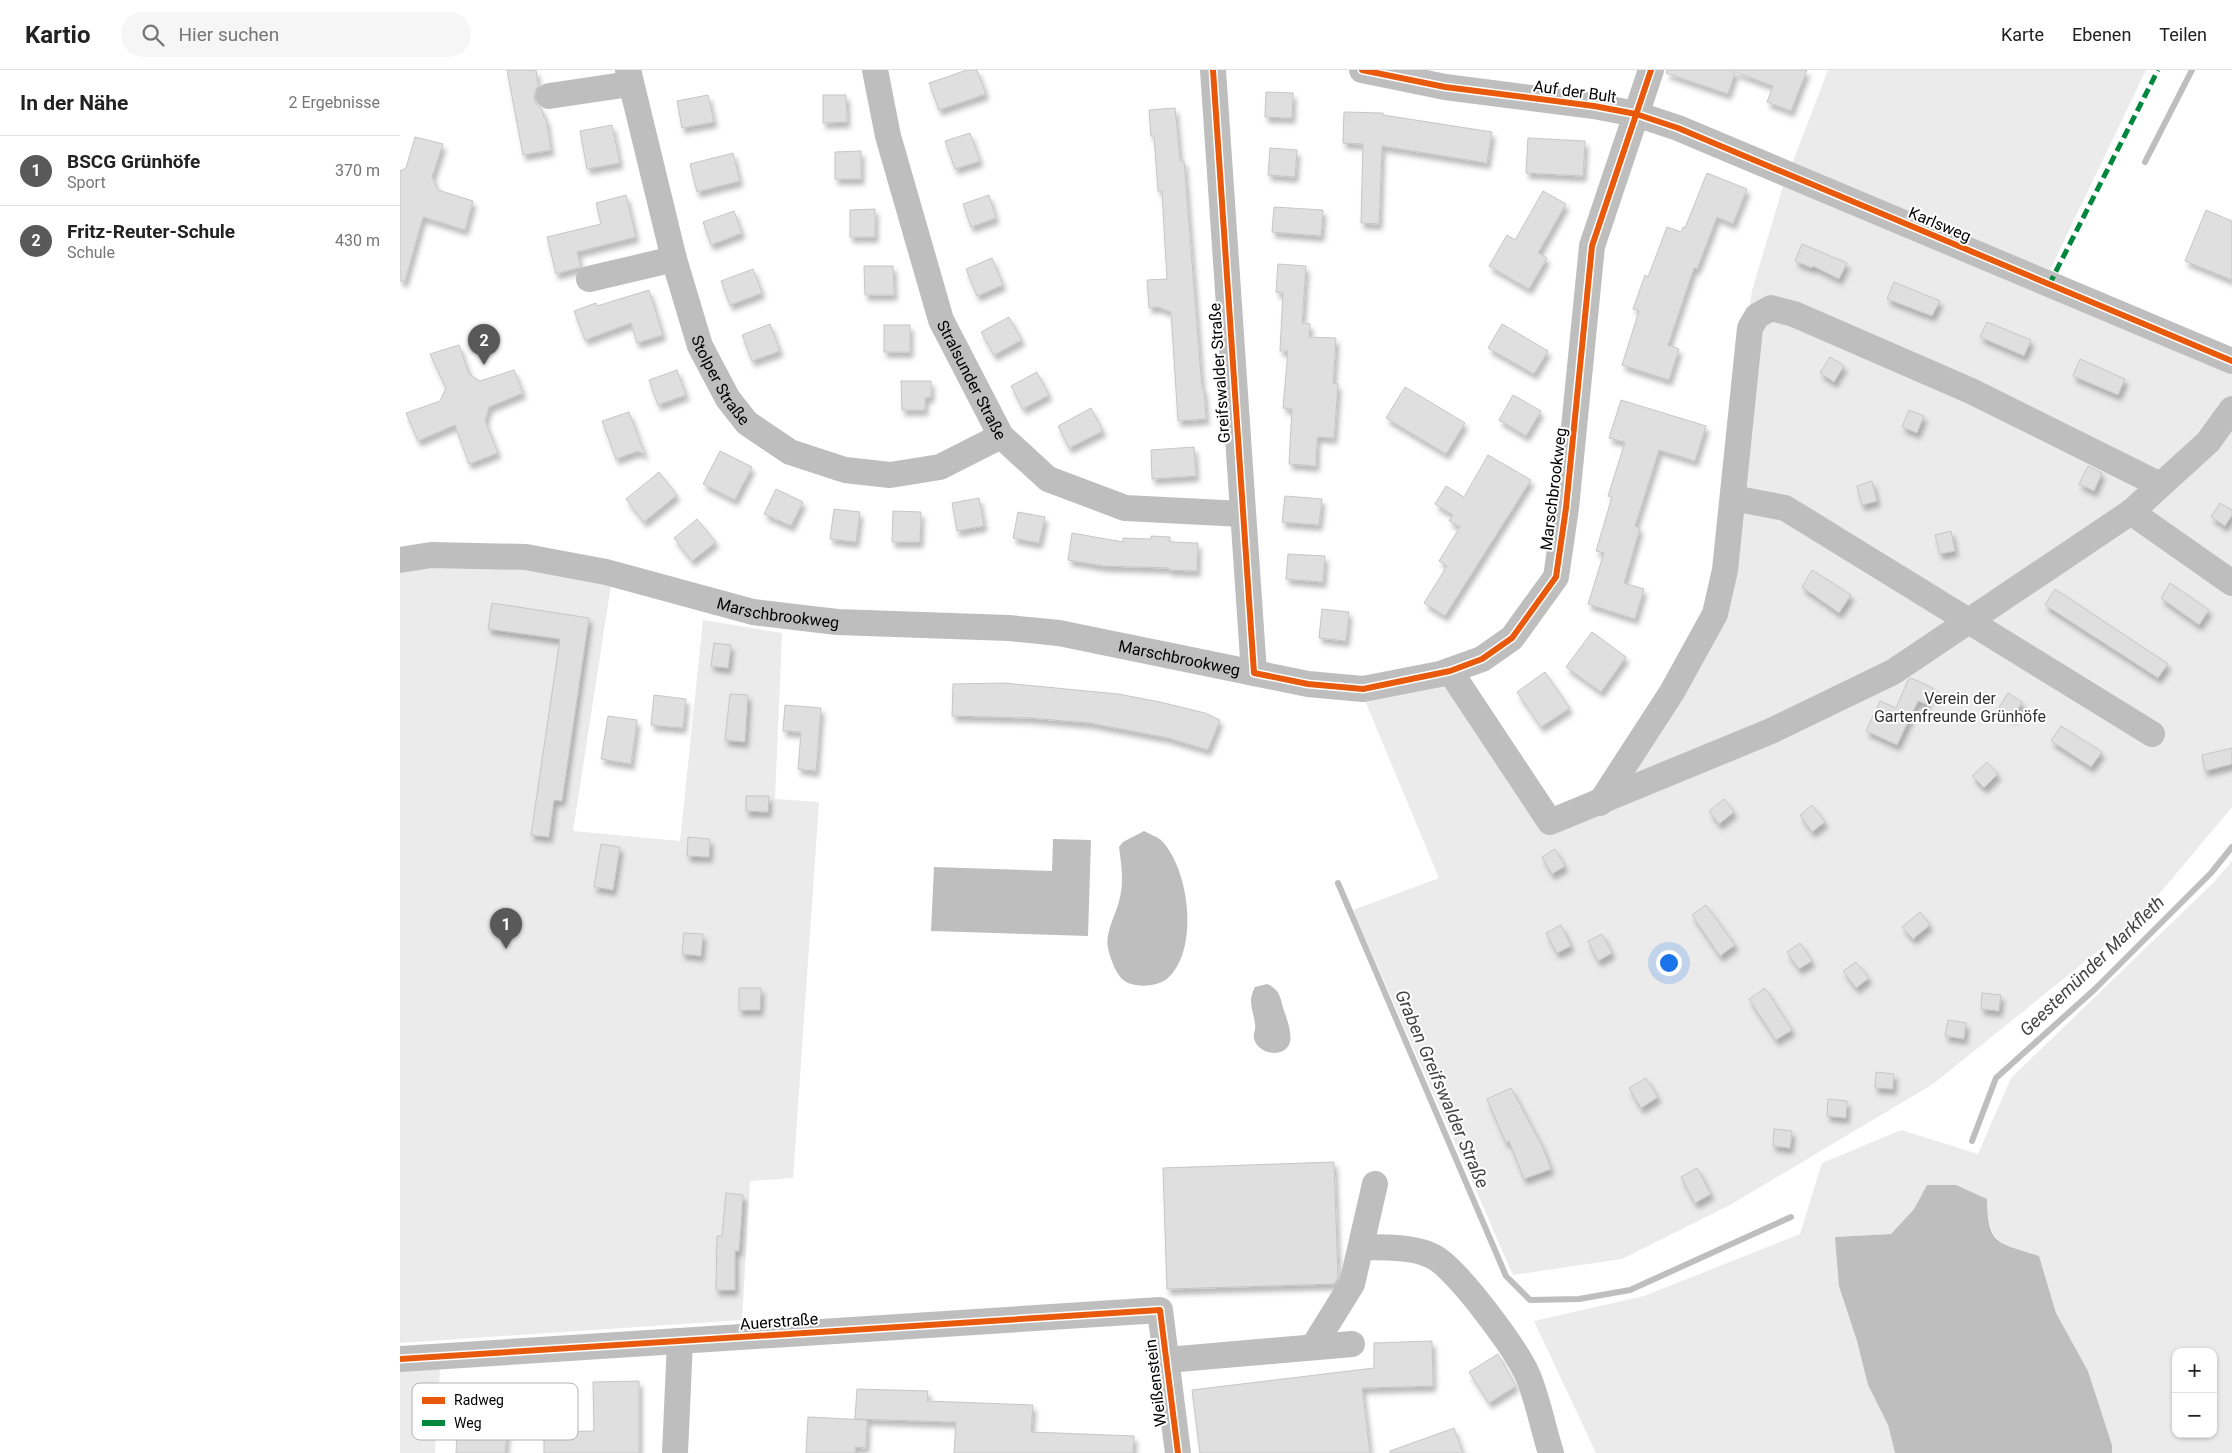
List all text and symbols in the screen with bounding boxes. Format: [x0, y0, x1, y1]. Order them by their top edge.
search box [121, 12, 471, 57]
text: Kartio [25, 21, 91, 49]
icon: search [139, 21, 167, 49]
text: Hier suchen [179, 23, 279, 46]
text: Karte [2001, 24, 2044, 45]
text: Ebenen [2072, 24, 2131, 45]
text: Teilen [2159, 24, 2207, 45]
street label: Auf der Bult [1532, 76, 1618, 107]
text: In der Nähe [20, 91, 128, 115]
text: 2 Ergebnisse [288, 93, 380, 112]
text: BSCG Grünhöfe [67, 150, 200, 173]
text: 1 [31, 161, 41, 180]
text: 370 m [335, 161, 380, 180]
text: Sport [67, 173, 106, 192]
street label: Karlsweg [1906, 203, 1974, 246]
text: Fritz-Reuter-Schule [67, 220, 235, 243]
text: 2 [31, 231, 41, 250]
text: 430 m [335, 231, 380, 250]
text: Schule [67, 243, 115, 262]
street label: Greifswalder Straße [1205, 302, 1234, 444]
street label: Stralsunder Straße [933, 317, 1010, 443]
pin: 2 [468, 324, 500, 365]
street label: Stolper Straße [687, 333, 754, 429]
street label: Marschbrookweg [1537, 427, 1570, 552]
street label: Marschbrookweg [715, 594, 840, 632]
street label: Marschbrookweg [1117, 636, 1242, 680]
park label: Verein der Gartenfreunde Grünhöfe [1874, 689, 2046, 726]
water label: Geestemünder Markfleth [2015, 891, 2168, 1040]
pin: 1 [490, 908, 522, 949]
your location [1656, 950, 1682, 976]
water label: Graben Greifswalder Straße [1391, 986, 1494, 1191]
street label: Auerstraße [739, 1309, 819, 1334]
street label: Weißenstein [1141, 1338, 1170, 1428]
map controls [2172, 1348, 2217, 1438]
button: + [2172, 1348, 2217, 1393]
legend [412, 1383, 578, 1440]
text: Radweg [454, 1392, 504, 1408]
button: − [2172, 1393, 2217, 1438]
text: Weg [454, 1415, 482, 1431]

